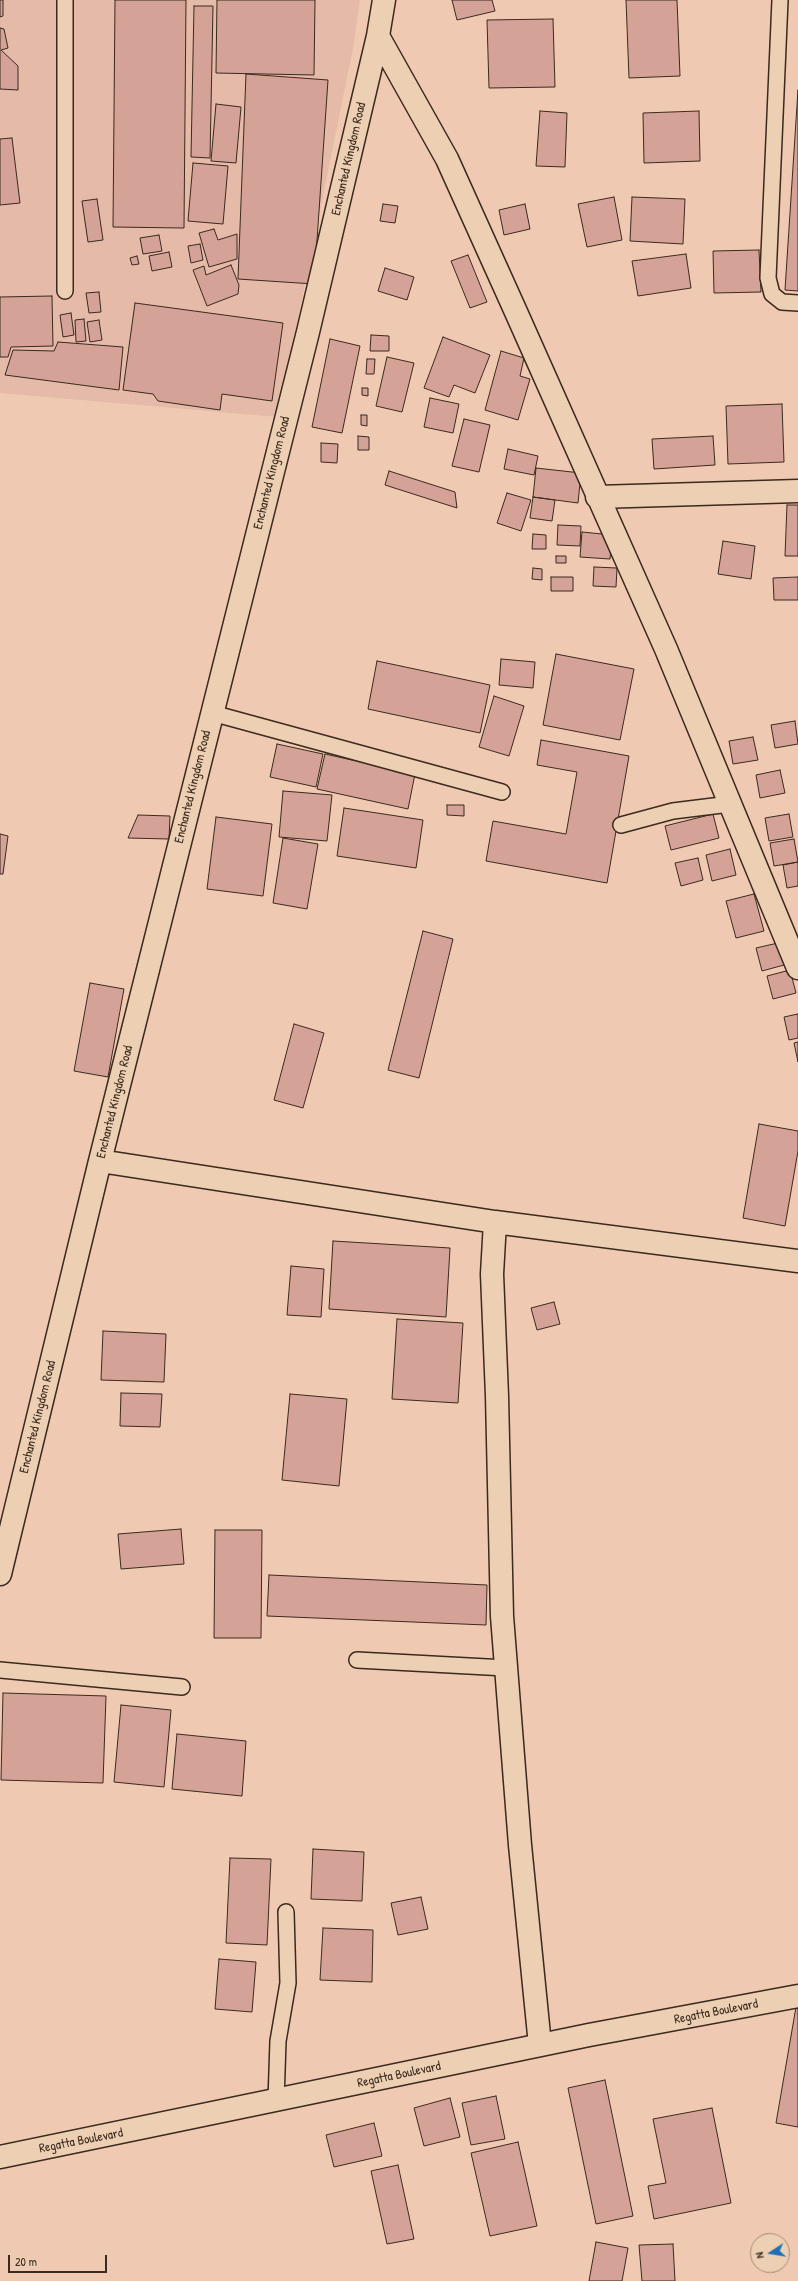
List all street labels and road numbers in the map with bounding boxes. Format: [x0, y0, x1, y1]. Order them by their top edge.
street label: Enchanted Kingdom Road [328, 101, 370, 217]
street label: Enchanted Kingdom Road [250, 415, 294, 531]
street label: Enchanted Kingdom Road [171, 729, 215, 845]
street label: Enchanted Kingdom Road [93, 1044, 137, 1160]
street label: Enchanted Kingdom Road [16, 1359, 60, 1475]
street label: Regatta Boulevard [673, 1996, 759, 2028]
street label: Regatta Boulevard [356, 2059, 442, 2091]
street label: Regatta Boulevard [38, 2125, 124, 2157]

